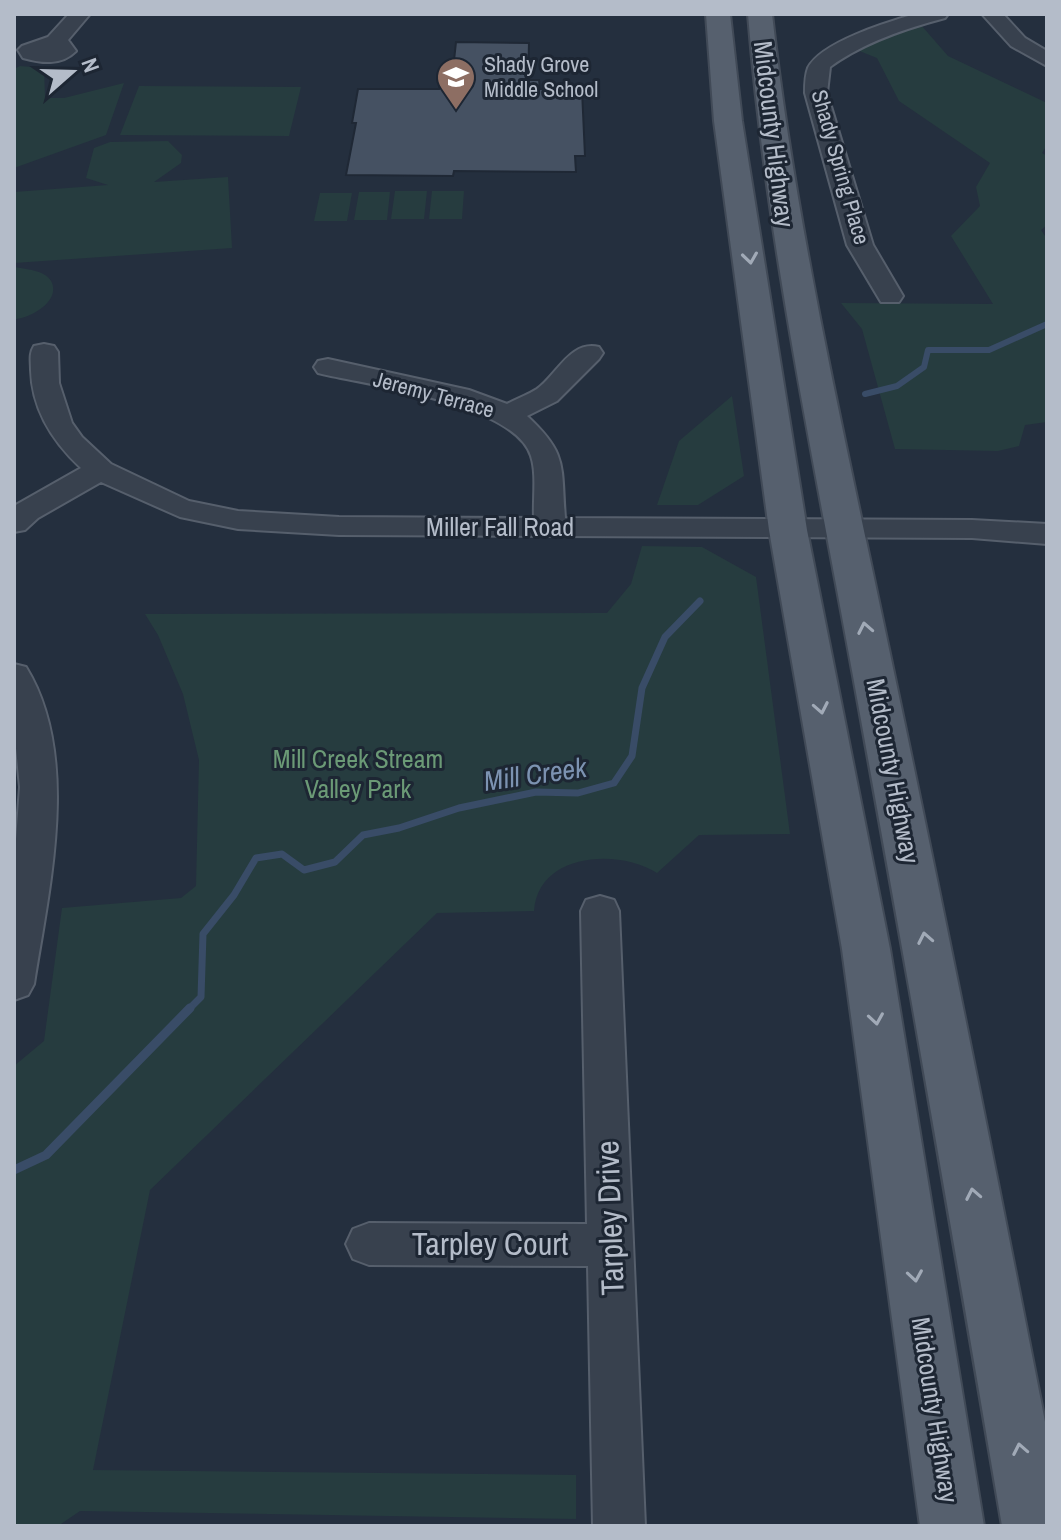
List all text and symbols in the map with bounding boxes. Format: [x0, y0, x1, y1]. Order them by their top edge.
north arrow [32, 32, 112, 112]
street label: Midcounty Highway [746, 39, 803, 229]
place label: Shady Grove Middle School [484, 49, 598, 104]
text: N [74, 54, 107, 76]
school or university icon: Shady Grove Middle School [435, 56, 477, 111]
street label: Shady Spring Place [805, 86, 877, 248]
one-way arrow [741, 251, 758, 265]
street label: Jeremy Terrace [370, 363, 498, 425]
street label: Miller Fall Road [426, 509, 574, 544]
one-way arrow [857, 622, 874, 635]
street label: Midcounty Highway [858, 676, 929, 866]
one-way arrow [811, 701, 828, 715]
park label: Mill Creek Stream Valley Park [273, 741, 443, 806]
water label: Mill Creek [481, 748, 590, 800]
one-way arrow [917, 932, 934, 945]
one-way arrow [867, 1012, 884, 1026]
street label: Tarpley Drive [585, 1140, 634, 1296]
one-way arrow [965, 1187, 982, 1200]
street label: Tarpley Court [412, 1222, 568, 1265]
one-way arrow [906, 1269, 923, 1283]
street label: Midcounty Highway [904, 1315, 967, 1505]
one-way arrow [1013, 1443, 1030, 1456]

